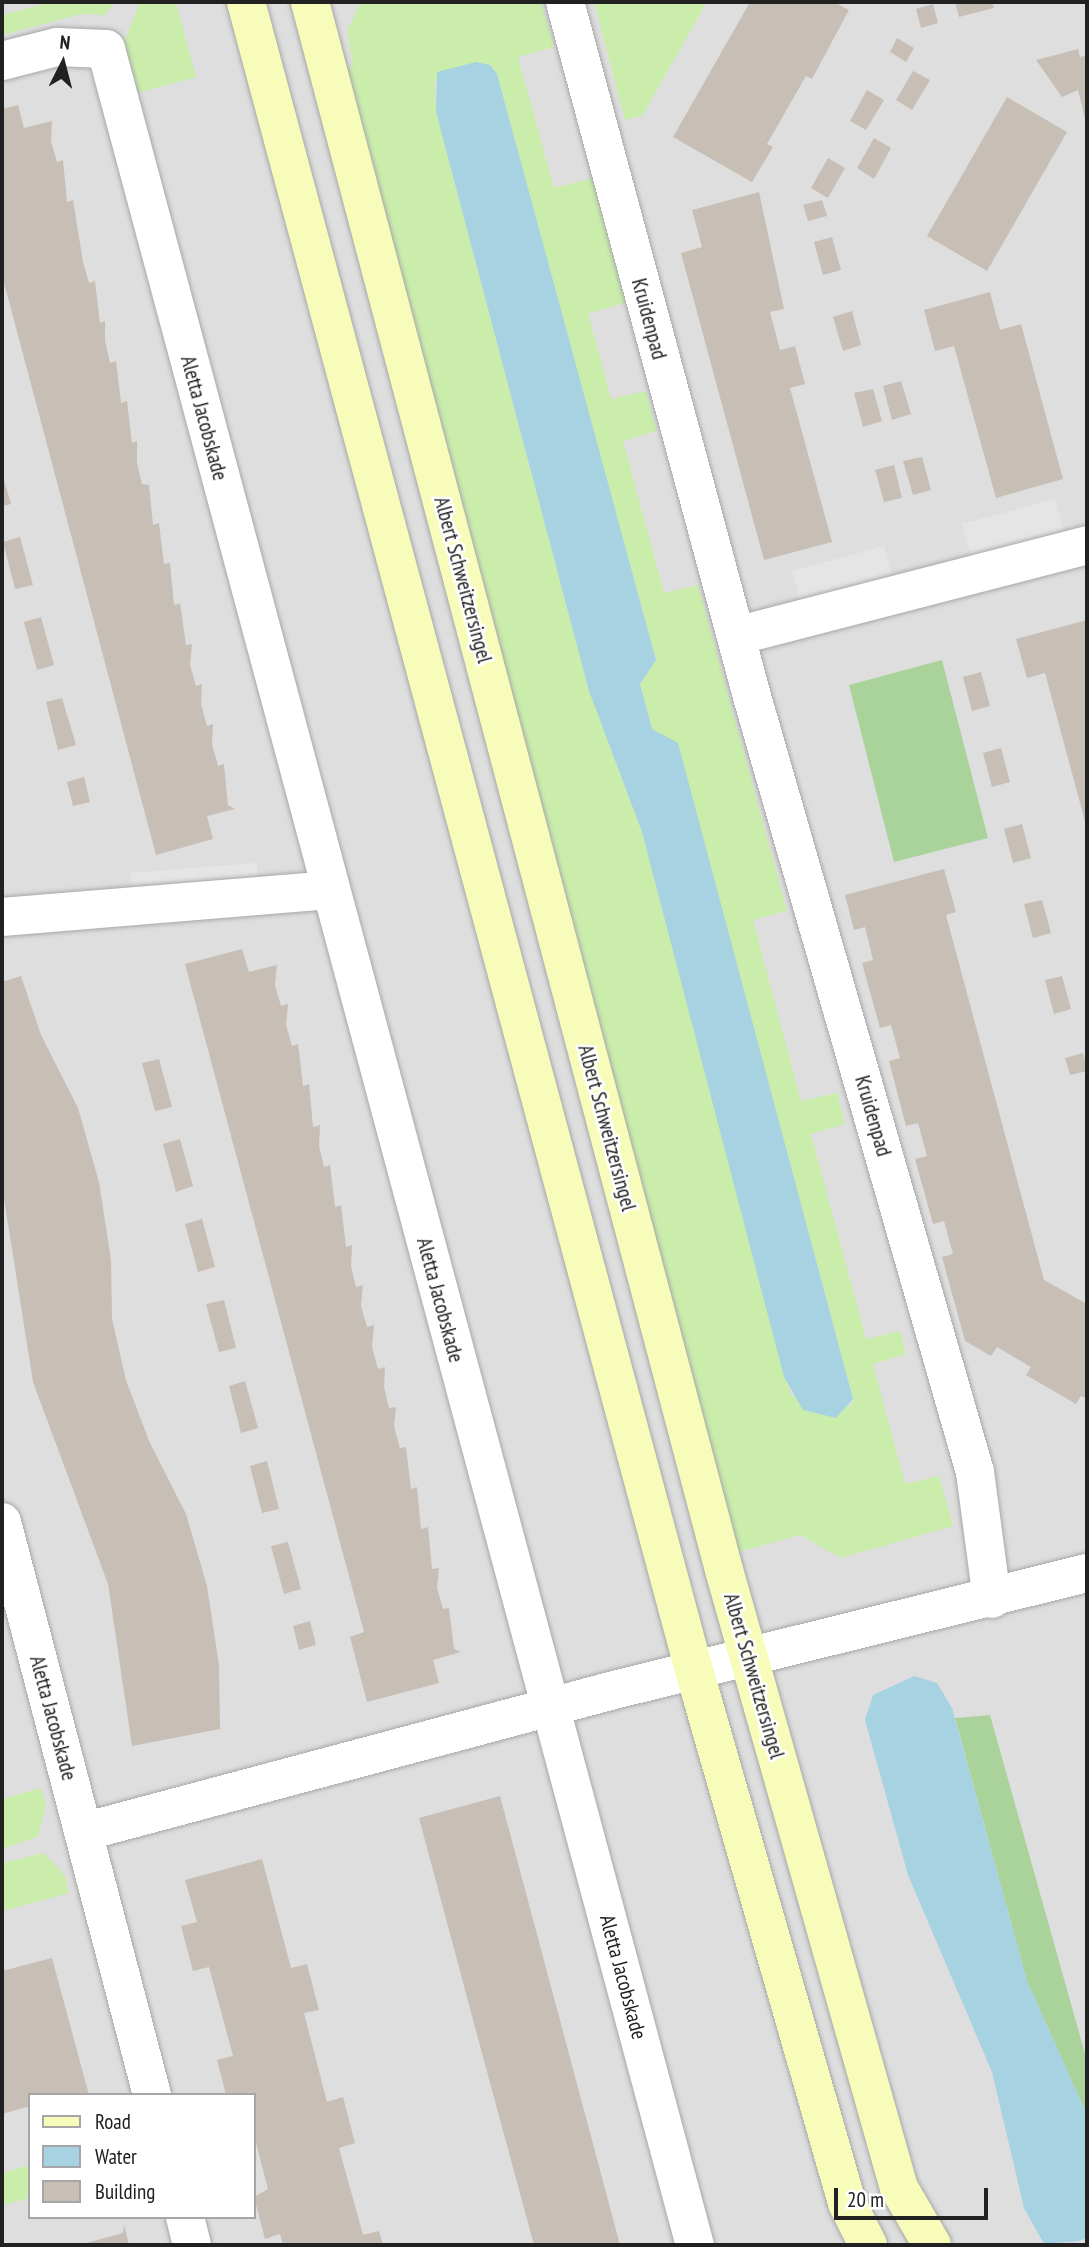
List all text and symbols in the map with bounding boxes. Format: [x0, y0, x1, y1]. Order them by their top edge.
north arrow [28, 28, 98, 98]
text: N [59, 30, 72, 55]
street label: Kruidenpad [626, 276, 672, 362]
street label: Aletta Jacobskade [175, 353, 233, 483]
street label: Albert Schweitzersingel [429, 494, 497, 666]
street label: Albert Schweitzersingel [573, 1042, 641, 1214]
street label: Kruidenpad [849, 1073, 897, 1159]
street label: Aletta Jacobskade [411, 1235, 469, 1365]
street label: Albert Schweitzersingel [718, 1590, 790, 1762]
street label: Aletta Jacobskade [24, 1653, 82, 1783]
street label: Aletta Jacobskade [594, 1912, 652, 2042]
legend [28, 2093, 256, 2219]
text: Road [95, 2108, 131, 2135]
text: Water [95, 2143, 137, 2170]
scale bar [837, 2174, 991, 2218]
text: Building [95, 2178, 155, 2205]
text: 20 m [847, 2186, 884, 2213]

